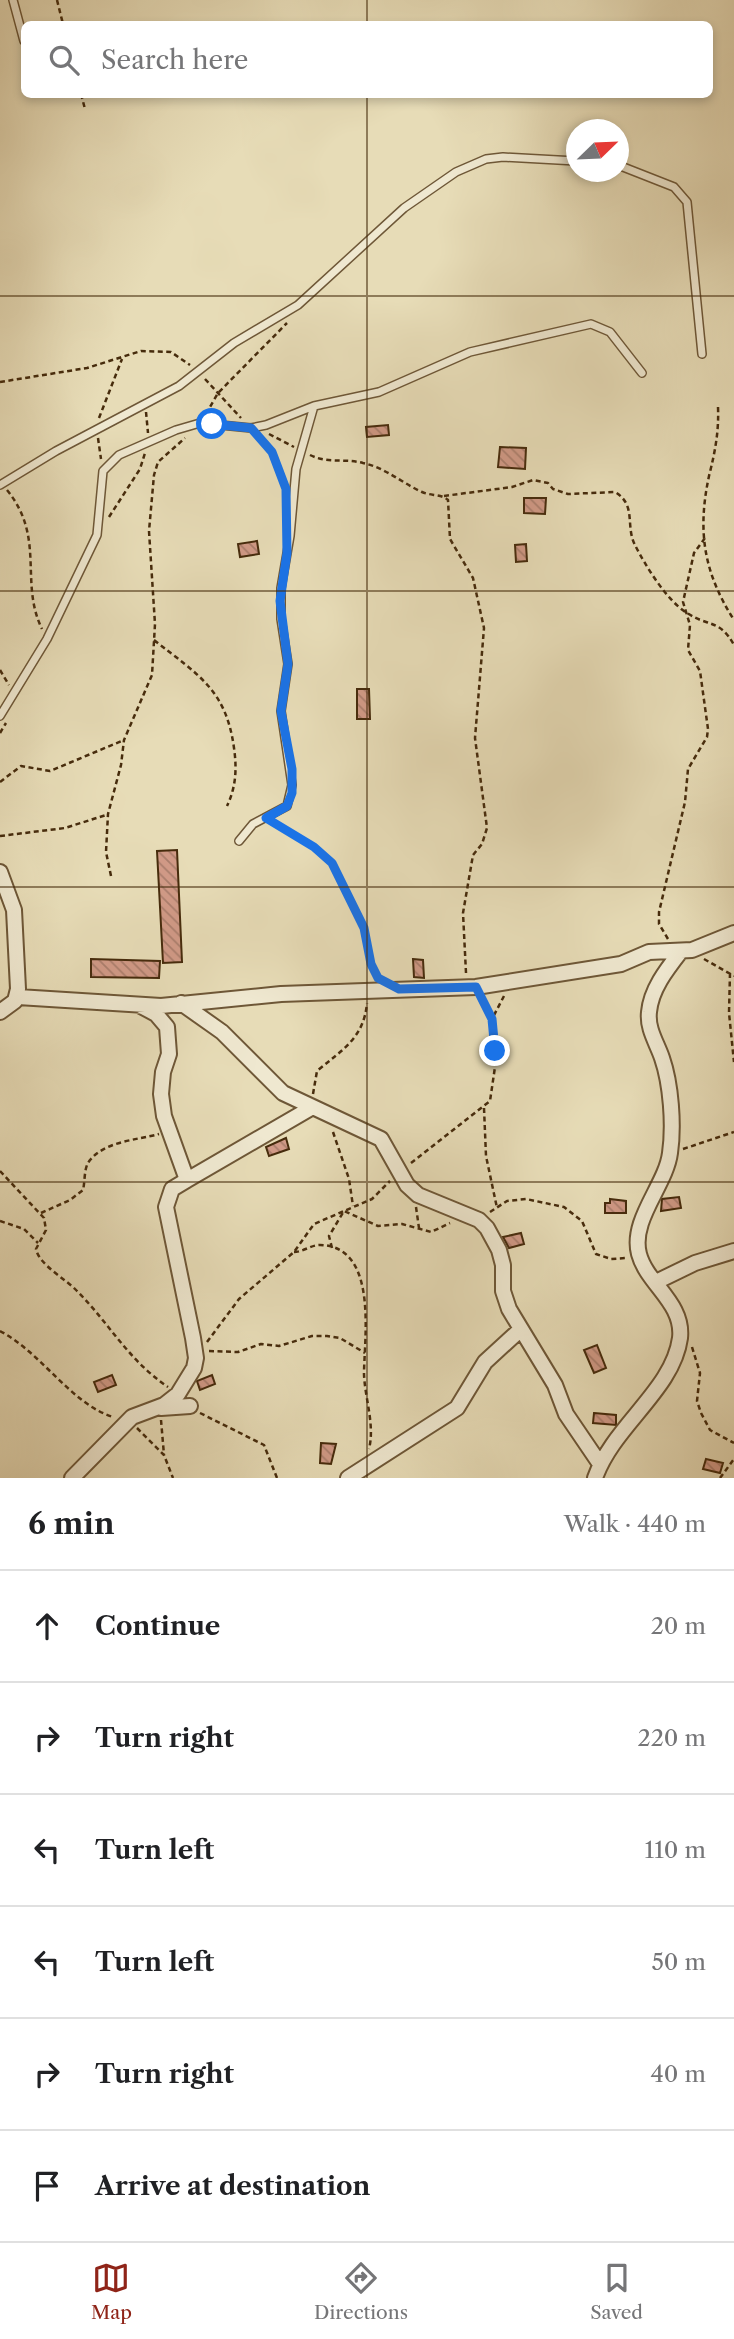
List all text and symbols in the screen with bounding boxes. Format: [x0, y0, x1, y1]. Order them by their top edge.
search box [21, 21, 713, 98]
icon: search [45, 41, 83, 79]
text: Search here [101, 44, 248, 76]
north arrow [566, 119, 629, 182]
route start [196, 408, 227, 439]
route end [479, 1035, 510, 1066]
text: 6 min [28, 1505, 115, 1542]
text: Walk · 440 m [564, 1510, 706, 1538]
icon: ahead [28, 1607, 66, 1645]
text: Continue [95, 1610, 220, 1642]
text: 20 m [651, 1612, 706, 1640]
icon: right [28, 1719, 66, 1757]
text: Turn right [95, 1722, 234, 1754]
text: 220 m [637, 1724, 706, 1752]
icon: left [28, 1831, 66, 1869]
text: Turn left [95, 1834, 214, 1866]
text: 110 m [645, 1836, 706, 1864]
icon: left [28, 1943, 66, 1981]
text: Turn left [95, 1946, 214, 1978]
text: 50 m [651, 1948, 706, 1976]
icon: right [28, 2055, 66, 2093]
text: Turn right [95, 2058, 234, 2090]
text: 40 m [651, 2060, 706, 2088]
icon: arrive [28, 2167, 66, 2205]
text: Arrive at destination [95, 2170, 370, 2202]
tab: Map [91, 2259, 132, 2324]
tab: Directions [314, 2259, 408, 2324]
tab: Saved [590, 2259, 643, 2324]

